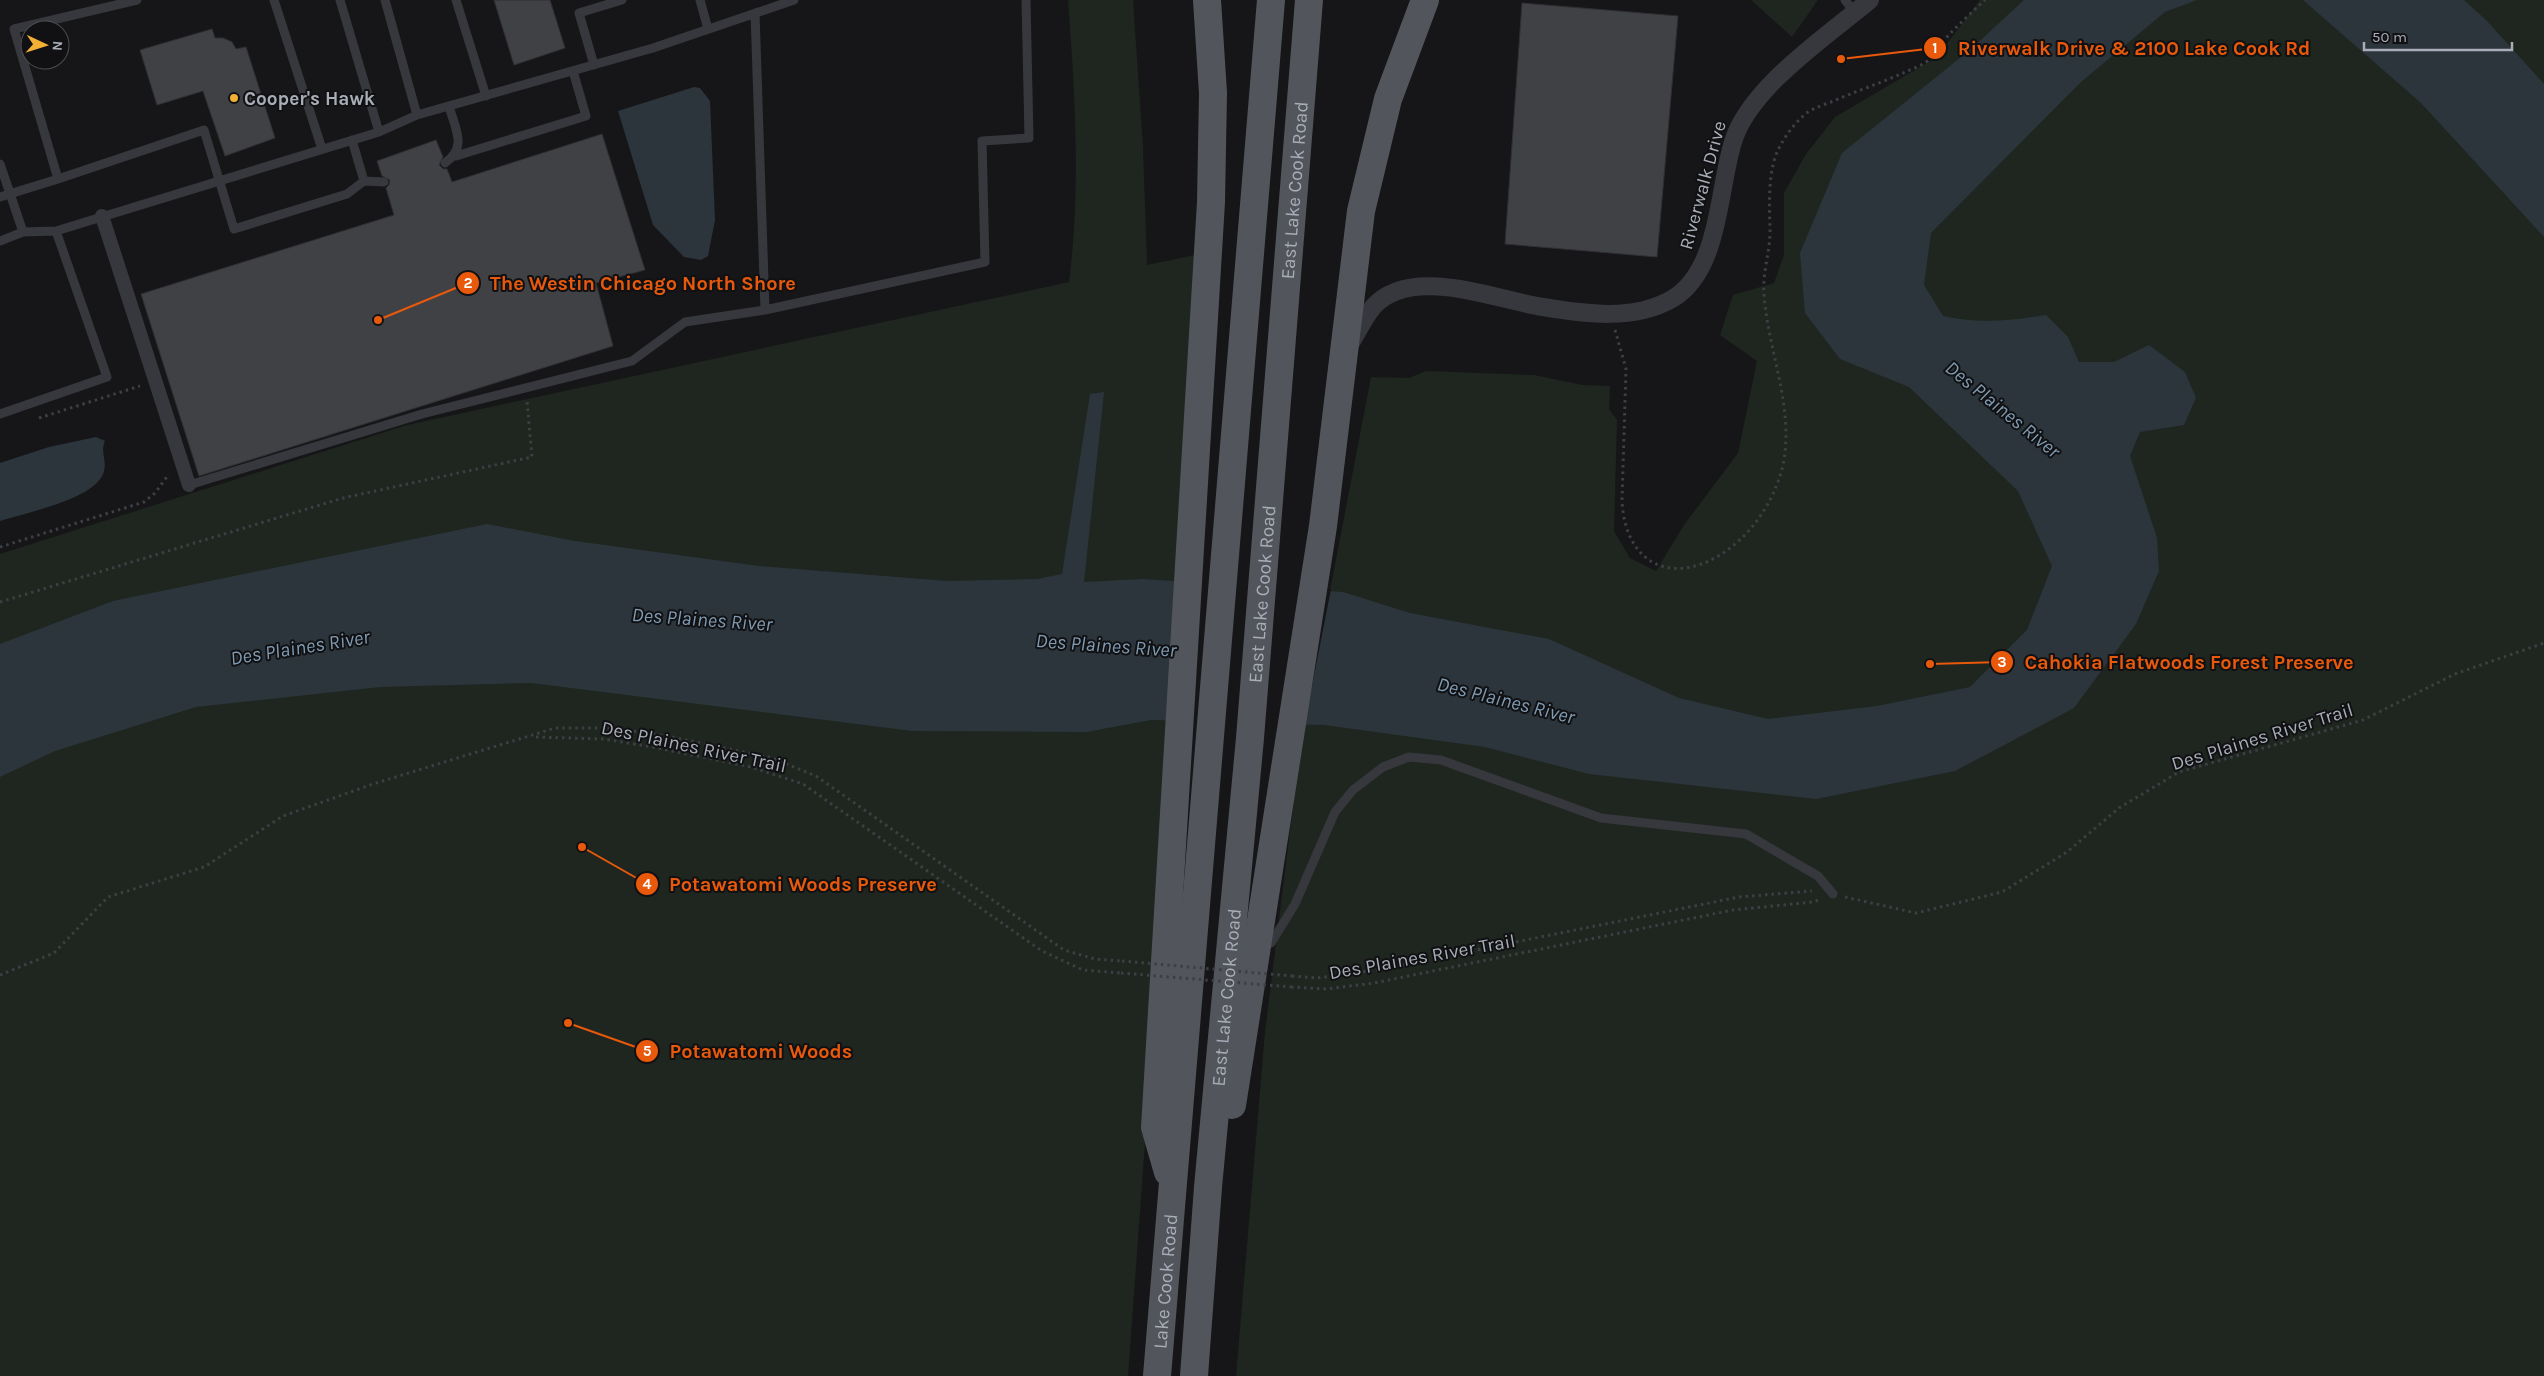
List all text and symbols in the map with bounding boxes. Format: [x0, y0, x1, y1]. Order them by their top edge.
north arrow [20, 20, 70, 70]
scale bar [2364, 20, 2512, 52]
text: 50 m [2372, 28, 2407, 46]
callout: Riverwalk Drive & 2100 Lake Cook Rd [1923, 30, 2320, 65]
text: Riverwalk Drive & 2100 Lake Cook Rd [1958, 37, 2310, 60]
text: 1 [1932, 39, 1938, 57]
text: N [49, 40, 66, 51]
place label: Cooper's Hawk [244, 88, 375, 110]
marker: Cooper's Hawk [228, 92, 240, 104]
street label: East Lake Cook Road [1277, 100, 1313, 280]
street label: Riverwalk Drive [1675, 118, 1731, 252]
callout: The Westin Chicago North Shore [455, 265, 806, 300]
text: The Westin Chicago North Shore [490, 272, 796, 295]
text: 2 [463, 274, 473, 292]
water label: Des Plaines River [1941, 356, 2066, 463]
street label: East Lake Cook Road [1244, 504, 1281, 684]
water label: Des Plaines River [631, 603, 774, 636]
water label: Des Plaines River [229, 625, 373, 670]
water label: Des Plaines River [1035, 629, 1178, 662]
callout: Cahokia Flatwoods Forest Preserve [1990, 644, 2364, 679]
text: Cahokia Flatwoods Forest Preserve [2024, 651, 2354, 674]
text: 3 [1997, 653, 2007, 671]
water label: Des Plaines River [1435, 672, 1578, 729]
street label: Des Plaines River Trail [2169, 699, 2356, 775]
street label: Des Plaines River Trail [599, 717, 788, 777]
callout: Potawatomi Woods Preserve [634, 866, 947, 901]
text: Potawatomi Woods Preserve [669, 873, 937, 896]
text: 4 [643, 875, 652, 893]
street label: East Lake Cook Road [1207, 907, 1246, 1087]
street label: Des Plaines River Trail [1327, 930, 1517, 984]
callout: Potawatomi Woods [634, 1033, 862, 1068]
text: Potawatomi Woods [670, 1040, 852, 1063]
text: 5 [643, 1042, 652, 1060]
street label: Lake Cook Road [1149, 1213, 1182, 1350]

